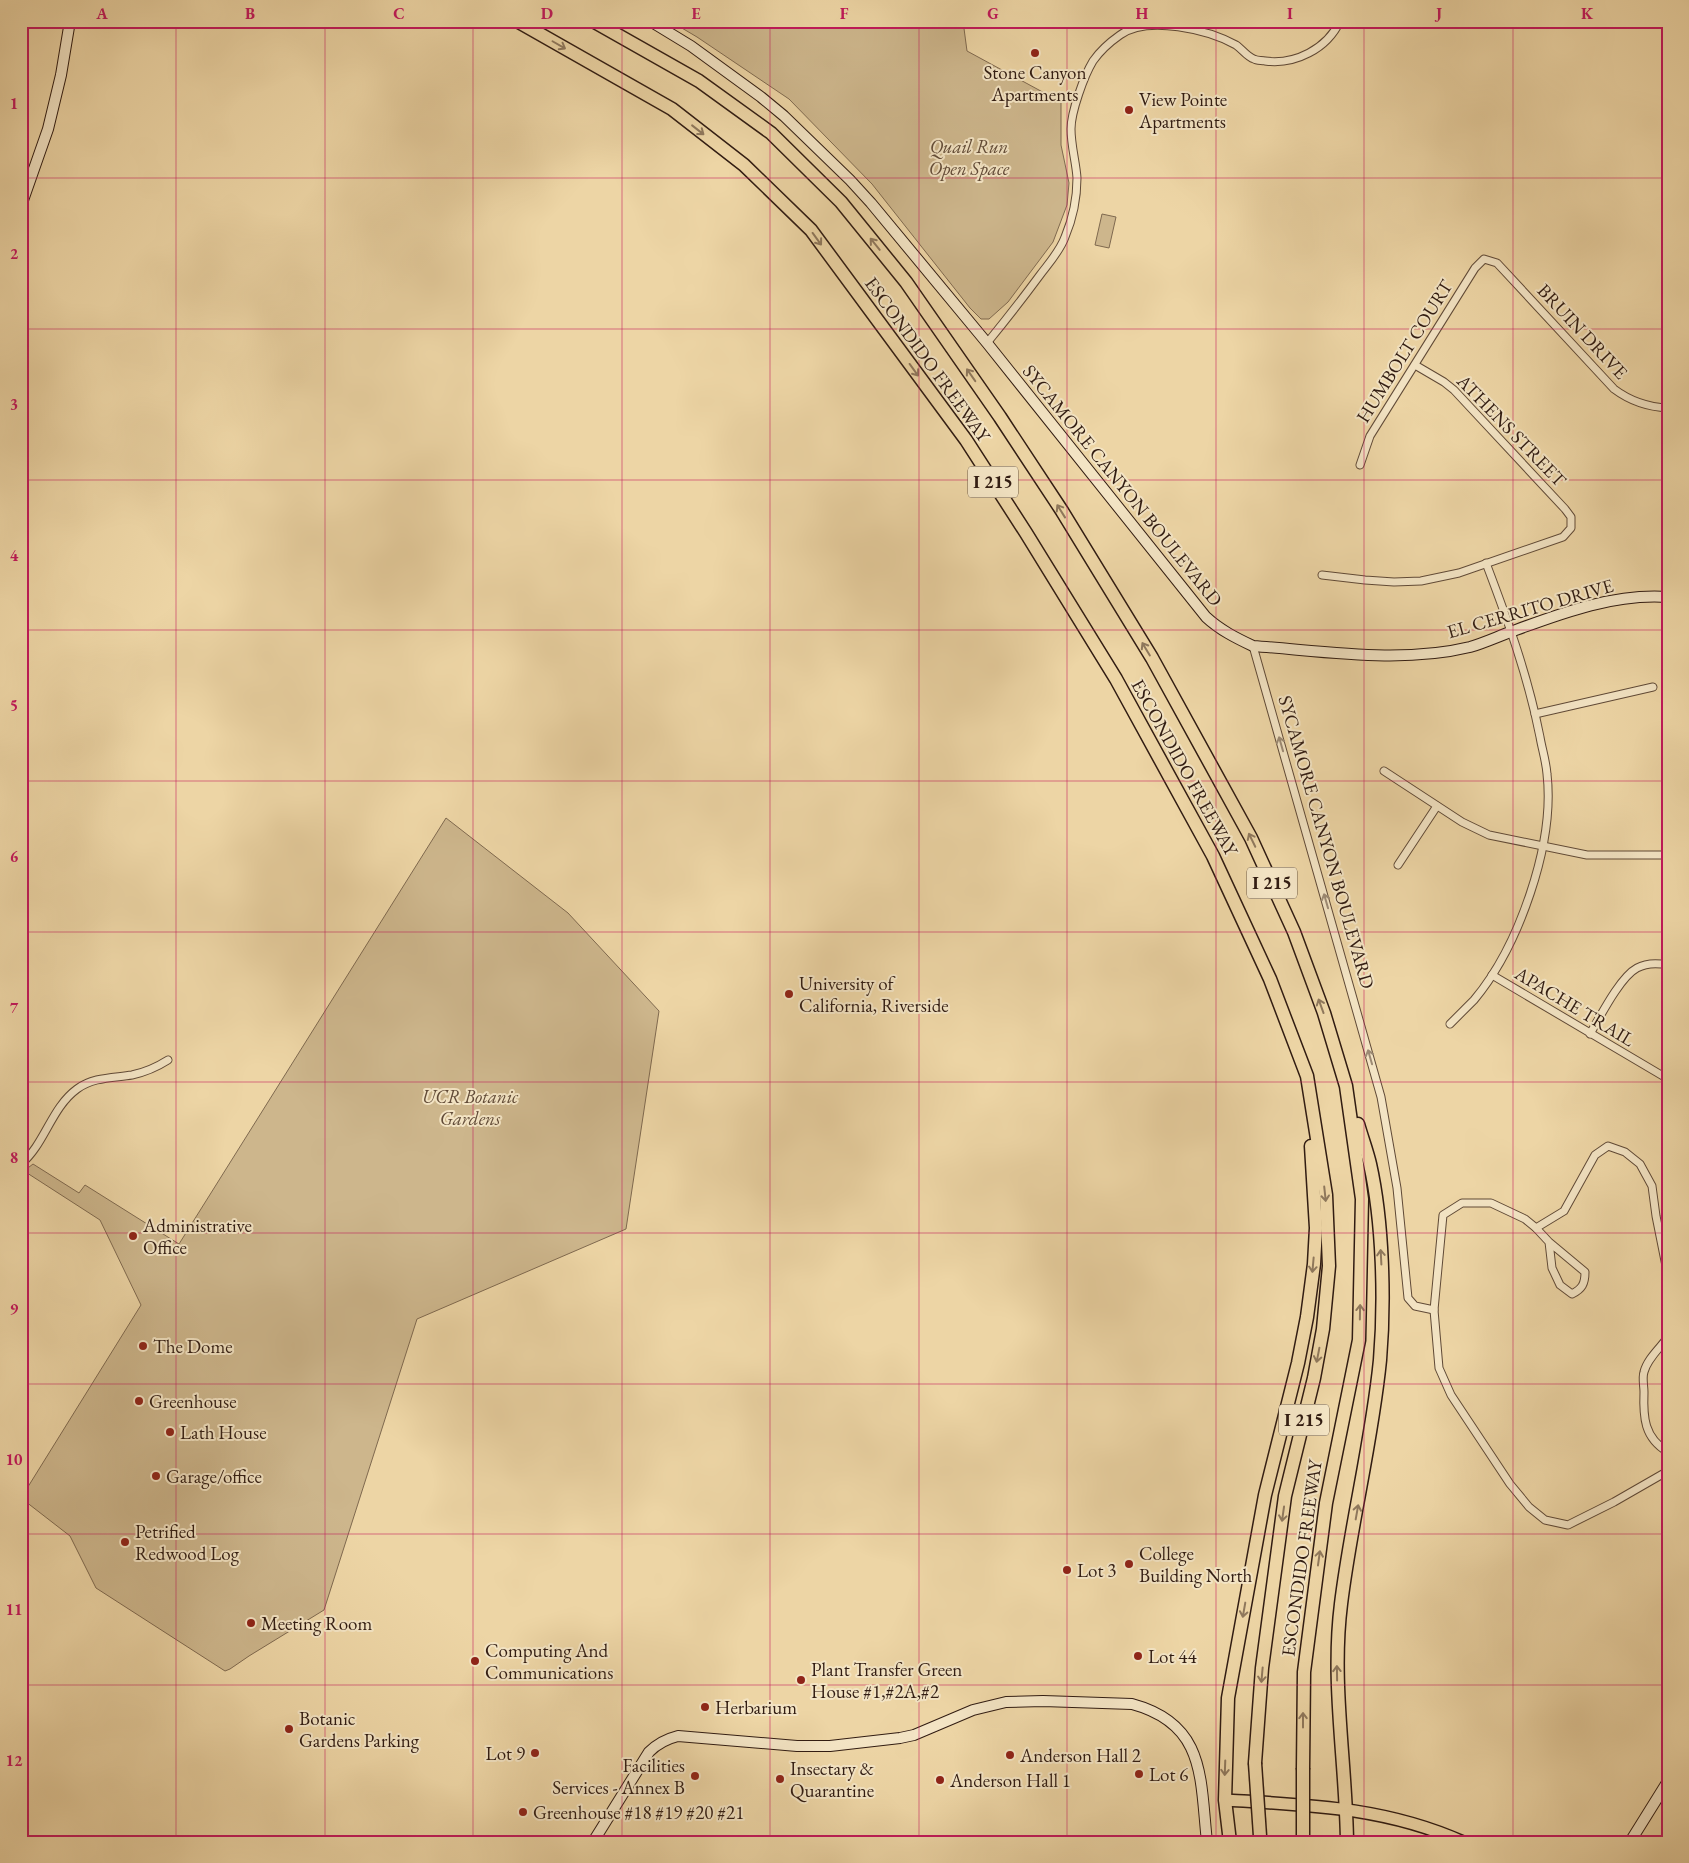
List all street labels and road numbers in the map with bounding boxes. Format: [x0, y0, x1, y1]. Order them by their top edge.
street label: ESCONDIDO FREEWAY [859, 272, 997, 448]
street label: HUMBOLT COURT [1350, 275, 1459, 427]
street label: BRUIN DRIVE [1532, 278, 1634, 385]
street label: SYCAMORE CANYON BOULEVARD [1017, 359, 1228, 611]
street label: ATHENS STREET [1451, 368, 1572, 492]
road number: I 215 [968, 467, 1018, 498]
street label: EL CERRITO DRIVE [1444, 573, 1616, 644]
street label: ESCONDIDO FREEWAY [1126, 674, 1244, 861]
street label: SYCAMORE CANYON BOULEVARD [1273, 692, 1380, 992]
road number: I 215 [1247, 868, 1297, 898]
street label: APACHE TRAIL [1509, 960, 1639, 1052]
road number: I 215 [1279, 1404, 1329, 1436]
street label: ESCONDIDO FREEWAY [1275, 1457, 1328, 1658]

